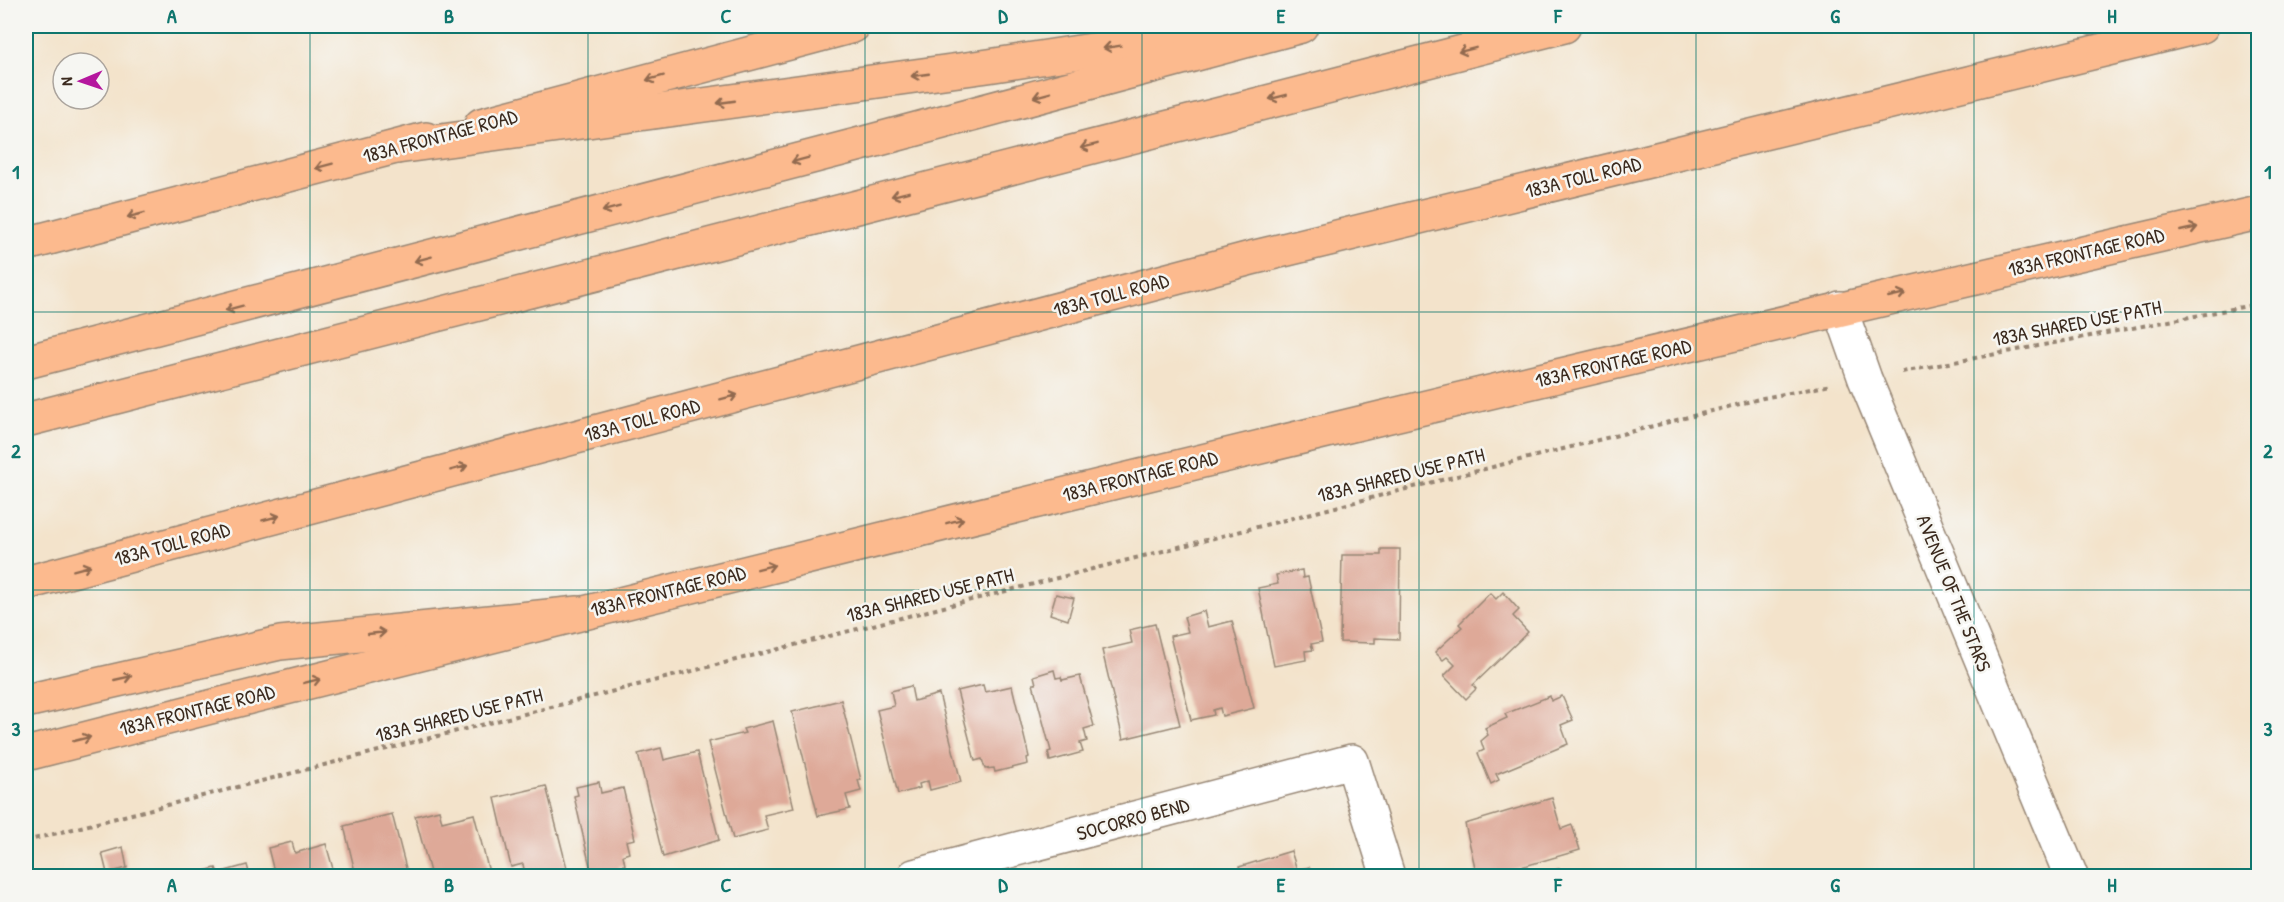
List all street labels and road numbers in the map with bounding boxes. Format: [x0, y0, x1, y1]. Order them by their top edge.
street label: 183A FRONTAGE ROAD [359, 102, 521, 169]
street label: 183A TOLL ROAD [1522, 149, 1644, 204]
street label: 183A FRONTAGE ROAD [2005, 220, 2167, 283]
street label: 183A TOLL ROAD [1050, 266, 1172, 323]
street label: 183A SHARED USE PATH [1990, 293, 2164, 352]
street label: 183A FRONTAGE ROAD [1532, 331, 1694, 394]
street label: 183A TOLL ROAD [581, 391, 703, 448]
street label: 183A SHARED USE PATH [1315, 441, 1487, 508]
street label: 183A FRONTAGE ROAD [1059, 443, 1221, 508]
street label: AVENUE OF THE STARS [1911, 510, 1998, 675]
street label: 183A TOLL ROAD [111, 515, 233, 572]
street label: 183A FRONTAGE ROAD [587, 558, 749, 623]
street label: 183A SHARED USE PATH [844, 561, 1016, 628]
street label: 183A FRONTAGE ROAD [116, 677, 278, 742]
street label: 183A SHARED USE PATH [373, 681, 545, 748]
street label: SOCORRO BEND [1074, 790, 1193, 846]

